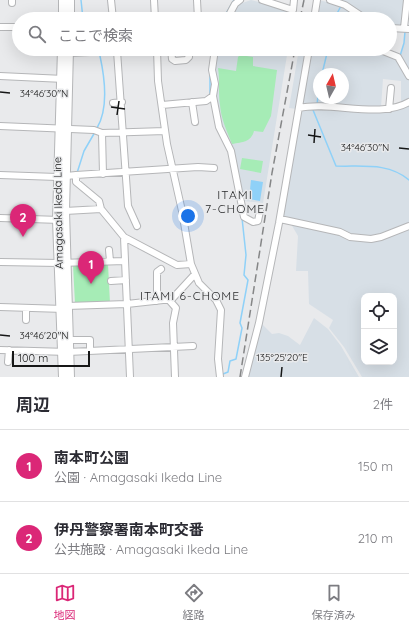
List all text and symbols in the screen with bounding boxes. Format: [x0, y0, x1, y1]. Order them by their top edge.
search box [12, 12, 397, 56]
icon: search [26, 23, 48, 45]
text: ここで検索 [58, 26, 133, 45]
north arrow [313, 68, 349, 104]
text: 34°46'30"N [20, 87, 68, 100]
text: 34°46'30"N [341, 141, 389, 154]
street label: Amagasaki Ikeda Line [50, 157, 66, 269]
district label: ITAMI 7-CHOME [205, 187, 265, 216]
pin: 2 [10, 204, 36, 237]
your location [178, 206, 198, 226]
pin: 1 [78, 251, 104, 284]
district label: ITAMI 6-CHOME [140, 288, 240, 303]
map controls [361, 293, 397, 365]
button: locate [361, 293, 397, 329]
text: 34°46'20"N [19, 329, 69, 342]
button: layers [361, 329, 397, 365]
scale bar [12, 349, 90, 368]
text: 100 m [18, 351, 48, 365]
text: 135°25'20"E [256, 351, 308, 364]
text: 周辺 [16, 394, 50, 415]
text: 2件 [373, 396, 393, 412]
text: 南本町公園 [54, 448, 129, 467]
text: 1 [26, 458, 32, 474]
text: 150 m [358, 458, 393, 474]
text: 公園 · Amagasaki Ikeda Line [54, 469, 222, 485]
text: 伊丹警察署南本町交番 [54, 520, 204, 539]
text: 2 [25, 530, 33, 546]
text: 210 m [358, 530, 393, 546]
text: 公共施設 · Amagasaki Ikeda Line [54, 541, 248, 557]
tab: 地図 [54, 582, 76, 622]
tab: 経路 [183, 582, 205, 622]
tab: 保存済み [312, 582, 356, 622]

